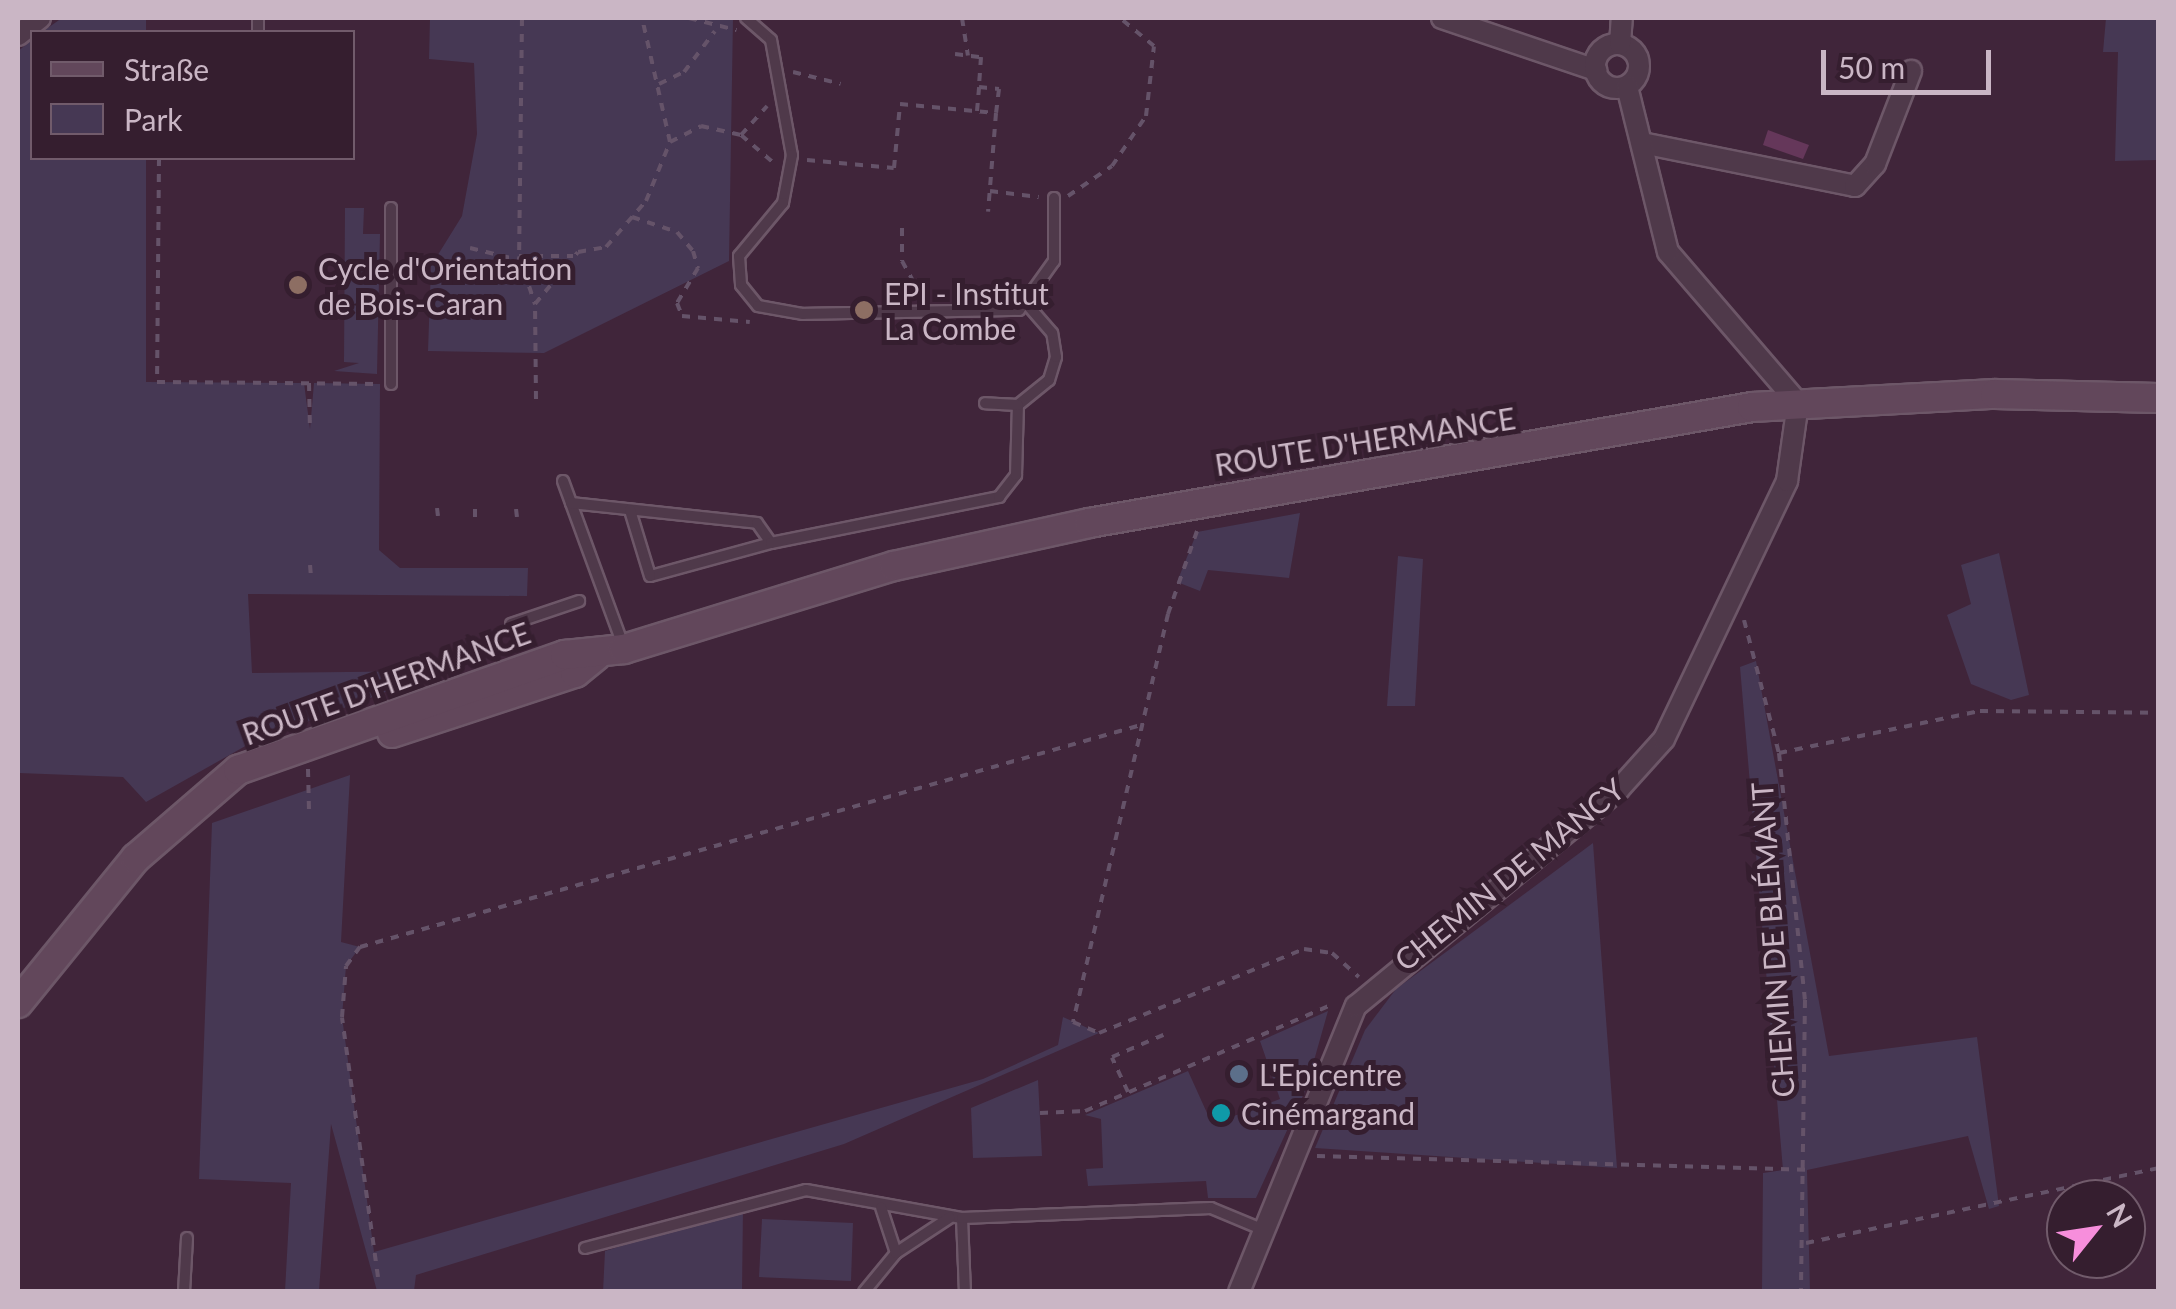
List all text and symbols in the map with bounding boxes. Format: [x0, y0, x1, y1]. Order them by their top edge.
legend [30, 30, 355, 160]
scale bar [1826, 30, 1996, 92]
text: 50 m [1838, 49, 1905, 85]
text: Straße [124, 51, 209, 87]
text: Park [124, 101, 183, 137]
place label: Cycle d'Orientation de Bois-Caran [318, 250, 572, 320]
marker: Cycle d'Orientation de Bois-Caran [287, 274, 309, 296]
place label: EPI - Institut La Combe [884, 275, 1049, 346]
marker: EPI - Institut La Combe [853, 299, 875, 321]
street label: ROUTE D'HERMANCE [1212, 399, 1518, 483]
street label: ROUTE D'HERMANCE [237, 614, 535, 752]
street label: CHEMIN DE MANCY [1387, 770, 1631, 978]
street label: CHEMIN DE BLÉMANT [1743, 781, 1801, 1099]
place label: L'Epicentre [1259, 1056, 1402, 1092]
marker: L'Epicentre [1228, 1063, 1250, 1085]
place label: Cinémargand [1241, 1095, 1415, 1131]
marker: Cinémargand [1210, 1102, 1232, 1124]
north arrow [2046, 1179, 2146, 1279]
text: N [2100, 1197, 2140, 1233]

